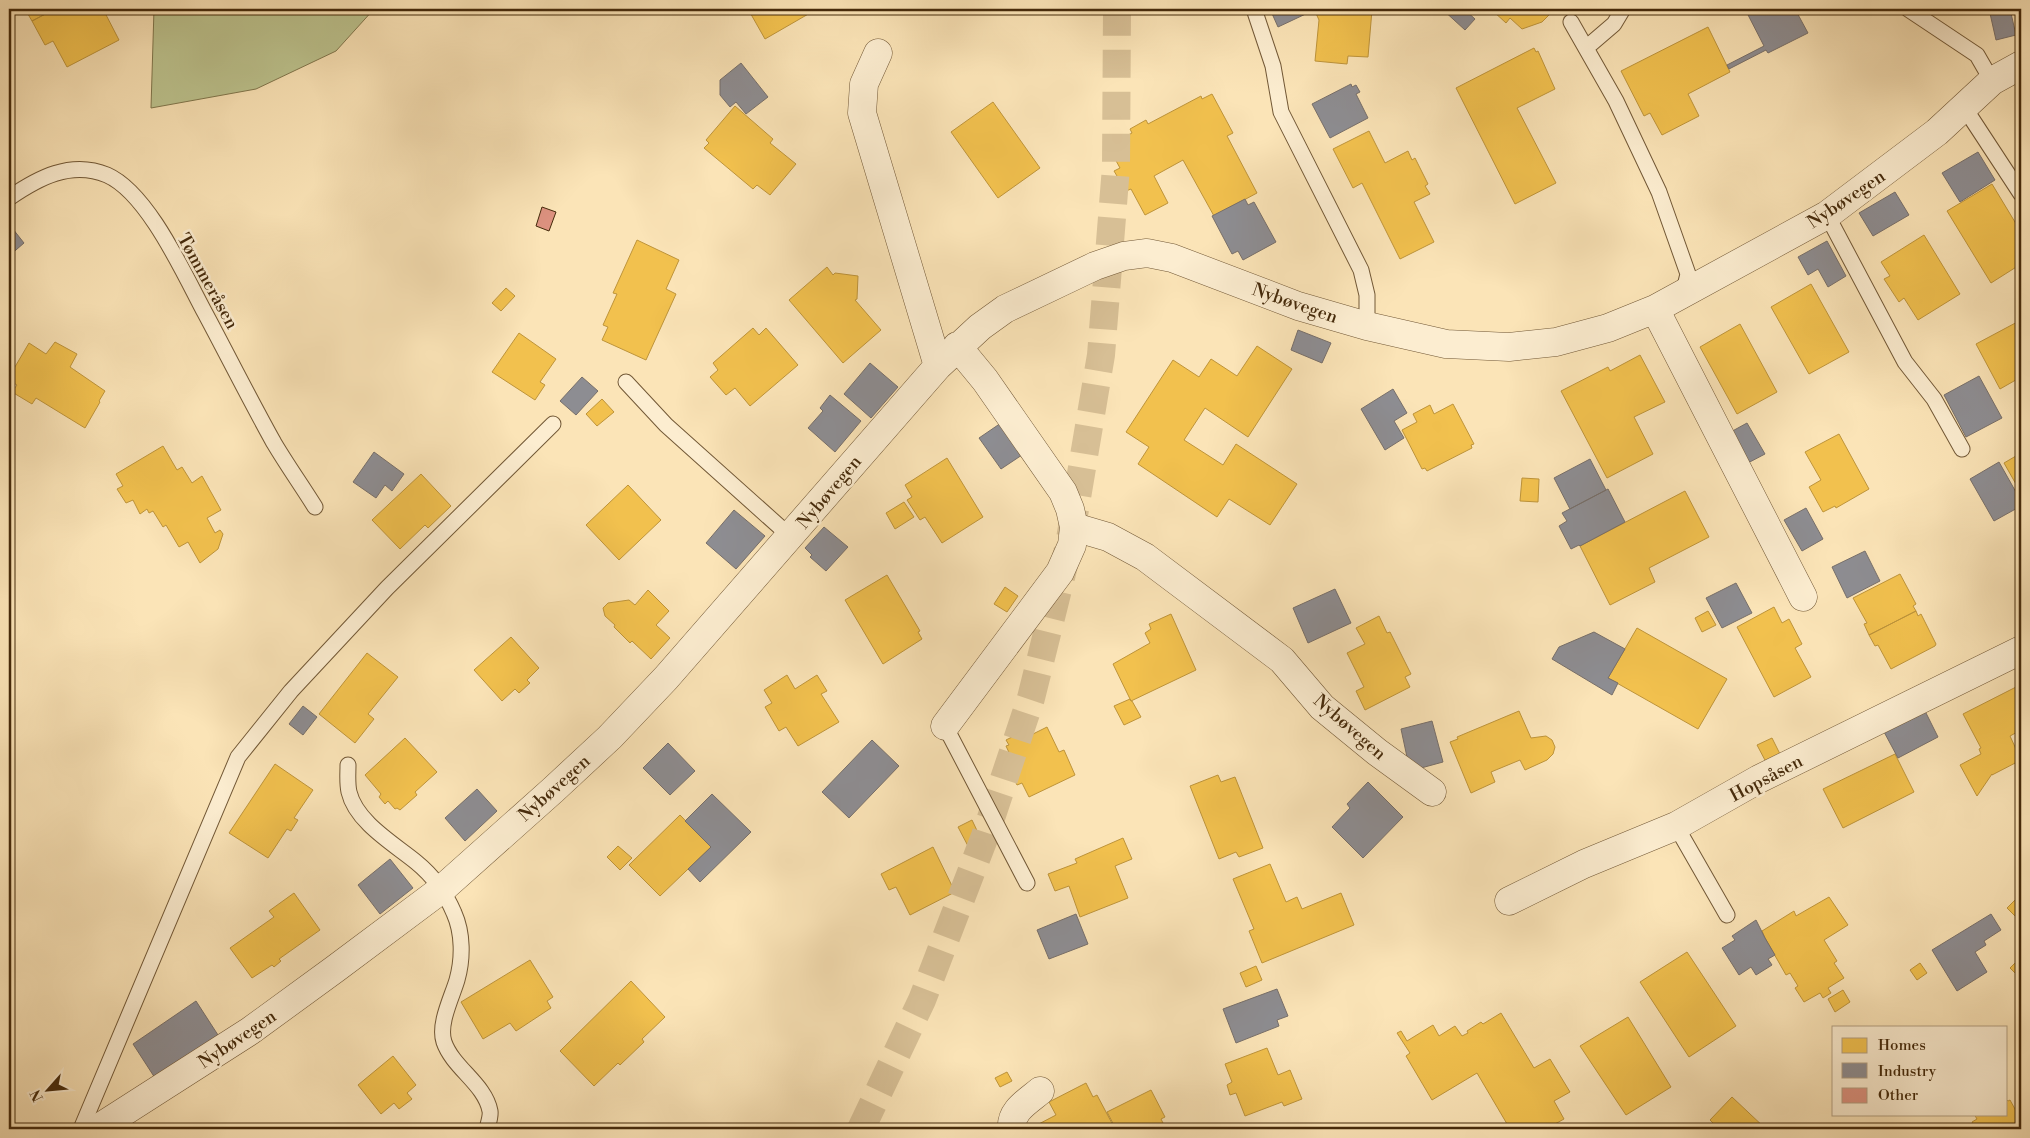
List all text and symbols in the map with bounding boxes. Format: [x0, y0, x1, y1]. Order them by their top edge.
street label: Nybøvegen [1803, 165, 1890, 234]
street label: Tømmeråsen [172, 229, 244, 334]
street label: Nybøvegen [1249, 278, 1341, 329]
street label: Nybøvegen [792, 451, 867, 534]
street label: Nybøvegen [1308, 689, 1391, 765]
street label: Hopsåsen [1726, 749, 1807, 807]
street label: Nybøvegen [514, 750, 595, 827]
street label: Nybøvegen [194, 1005, 281, 1074]
legend [1832, 1026, 2008, 1116]
text: Homes [1878, 1036, 1926, 1055]
text: Industry [1878, 1062, 1937, 1081]
north arrow [22, 1066, 72, 1116]
text: N [27, 1086, 48, 1104]
text: Other [1878, 1086, 1919, 1105]

